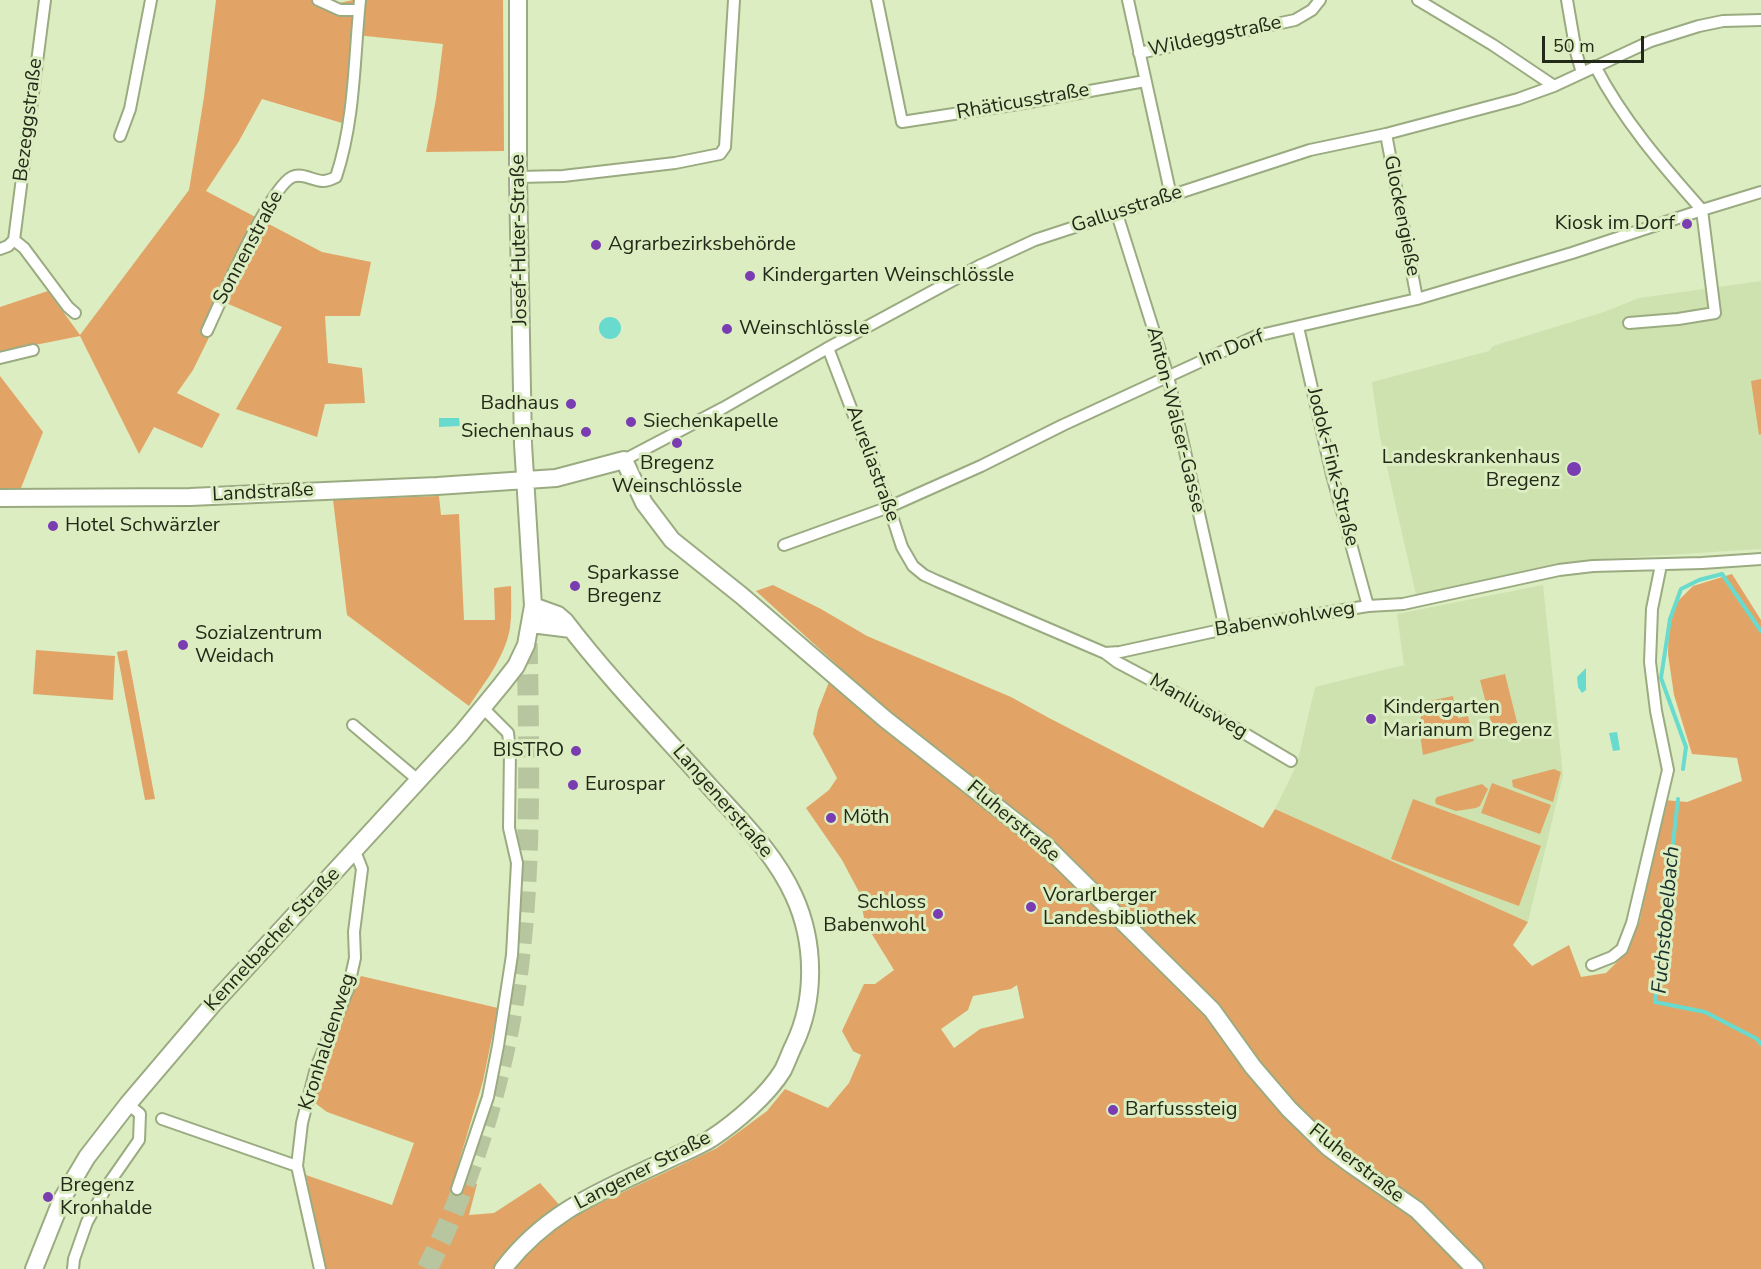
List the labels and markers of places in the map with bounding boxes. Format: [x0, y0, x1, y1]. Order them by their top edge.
place label: Kiosk im Dorf [1555, 212, 1675, 236]
marker: Kiosk im Dorf [1680, 217, 1694, 231]
place label: Agrarbezirksbehörde [608, 233, 796, 257]
marker: Agrarbezirksbehörde [589, 238, 603, 252]
place label: Kindergarten Weinschlössle [762, 264, 1014, 288]
marker: Kindergarten Weinschlössle [743, 269, 757, 283]
place label: Weinschlössle [739, 317, 869, 341]
marker: Weinschlössle [720, 322, 734, 336]
place label: Badhaus [480, 392, 559, 416]
marker: Badhaus [564, 397, 578, 411]
place label: Siechenkapelle [643, 410, 778, 434]
marker: Siechenkapelle [624, 415, 638, 429]
place label: Siechenhaus [461, 420, 574, 444]
marker: Siechenhaus [579, 425, 593, 439]
marker: Bregenz Weinschlössle [670, 436, 684, 450]
place label: Landeskrankenhaus Bregenz [1382, 446, 1560, 493]
place label: Bregenz Weinschlössle [612, 452, 742, 499]
marker: Landeskrankenhaus Bregenz [1565, 460, 1583, 478]
place label: Hotel Schwärzler [65, 514, 220, 538]
marker: Hotel Schwärzler [46, 519, 60, 533]
place label: Sparkasse Bregenz [587, 562, 679, 609]
marker: Sparkasse Bregenz [568, 579, 582, 593]
place label: Sozialzentrum Weidach [195, 622, 322, 669]
marker: Sozialzentrum Weidach [176, 638, 190, 652]
place label: Kindergarten Marianum Bregenz [1383, 696, 1552, 743]
marker: Kindergarten Marianum Bregenz [1364, 712, 1378, 726]
place label: BISTRO [493, 739, 564, 763]
marker: BISTRO [569, 744, 583, 758]
place label: Eurospar [585, 773, 665, 797]
marker: Eurospar [566, 778, 580, 792]
place label: Möth [843, 806, 889, 830]
marker: Möth [824, 811, 838, 825]
place label: Vorarlberger Landesbibliothek [1043, 884, 1196, 931]
place label: Schloss Babenwohl [823, 891, 926, 938]
marker: Vorarlberger Landesbibliothek [1024, 900, 1038, 914]
marker: Schloss Babenwohl [931, 907, 945, 921]
place label: Barfusssteig [1125, 1098, 1237, 1122]
marker: Barfusssteig [1106, 1103, 1120, 1117]
place label: Bregenz Kronhalde [60, 1174, 152, 1221]
marker: Bregenz Kronhalde [41, 1190, 55, 1204]

